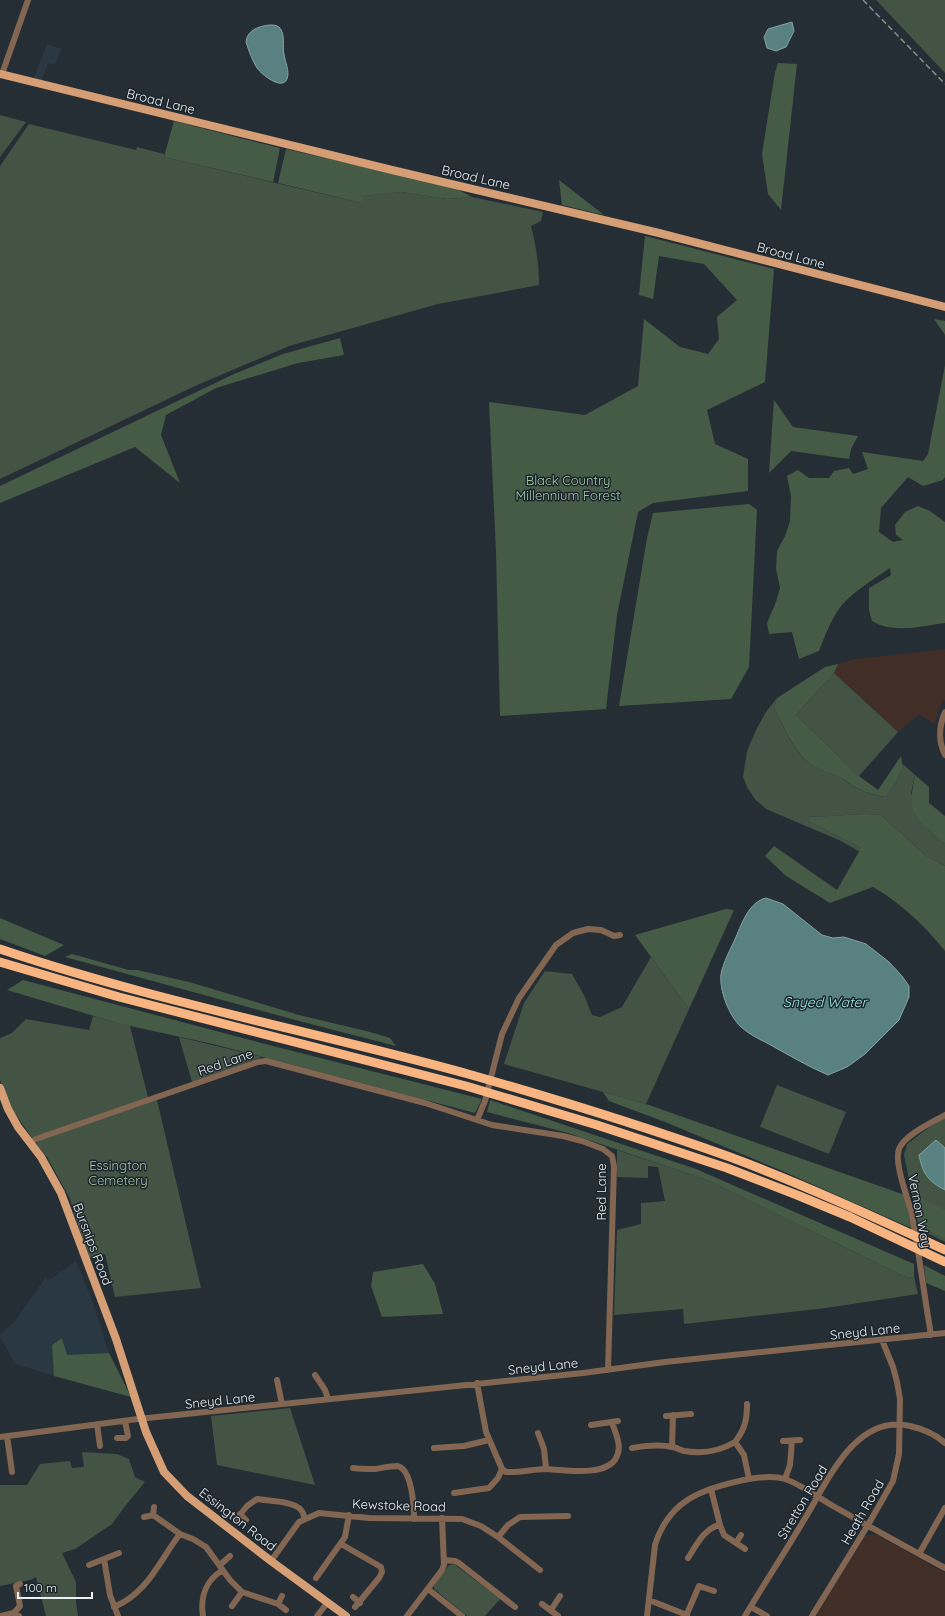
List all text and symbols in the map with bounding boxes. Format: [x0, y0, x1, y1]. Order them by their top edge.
street label: Broad Lane [125, 85, 197, 117]
street label: Broad Lane [440, 161, 512, 193]
street label: Broad Lane [755, 238, 827, 272]
park label: Black Country Millennium Forest [516, 472, 620, 503]
water label: Snyed Water [783, 993, 869, 1011]
street label: Red Lane [195, 1045, 255, 1079]
park label: Essington Cemetery [88, 1157, 148, 1188]
street label: Red Lane [593, 1163, 609, 1221]
street label: Vernon Way [905, 1173, 935, 1249]
street label: Bursnips Road [70, 1201, 116, 1287]
street label: Sneyd Lane [829, 1319, 901, 1343]
street label: Sneyd Lane [507, 1354, 579, 1378]
street label: Sneyd Lane [184, 1388, 256, 1412]
street label: Stretton Road [774, 1462, 830, 1542]
street label: Heath Road [837, 1477, 887, 1547]
street label: Essington Road [196, 1484, 280, 1554]
street label: Kewstoke Road [352, 1495, 446, 1515]
scale bar [18, 1574, 92, 1600]
text: 100 m [24, 1580, 57, 1595]

